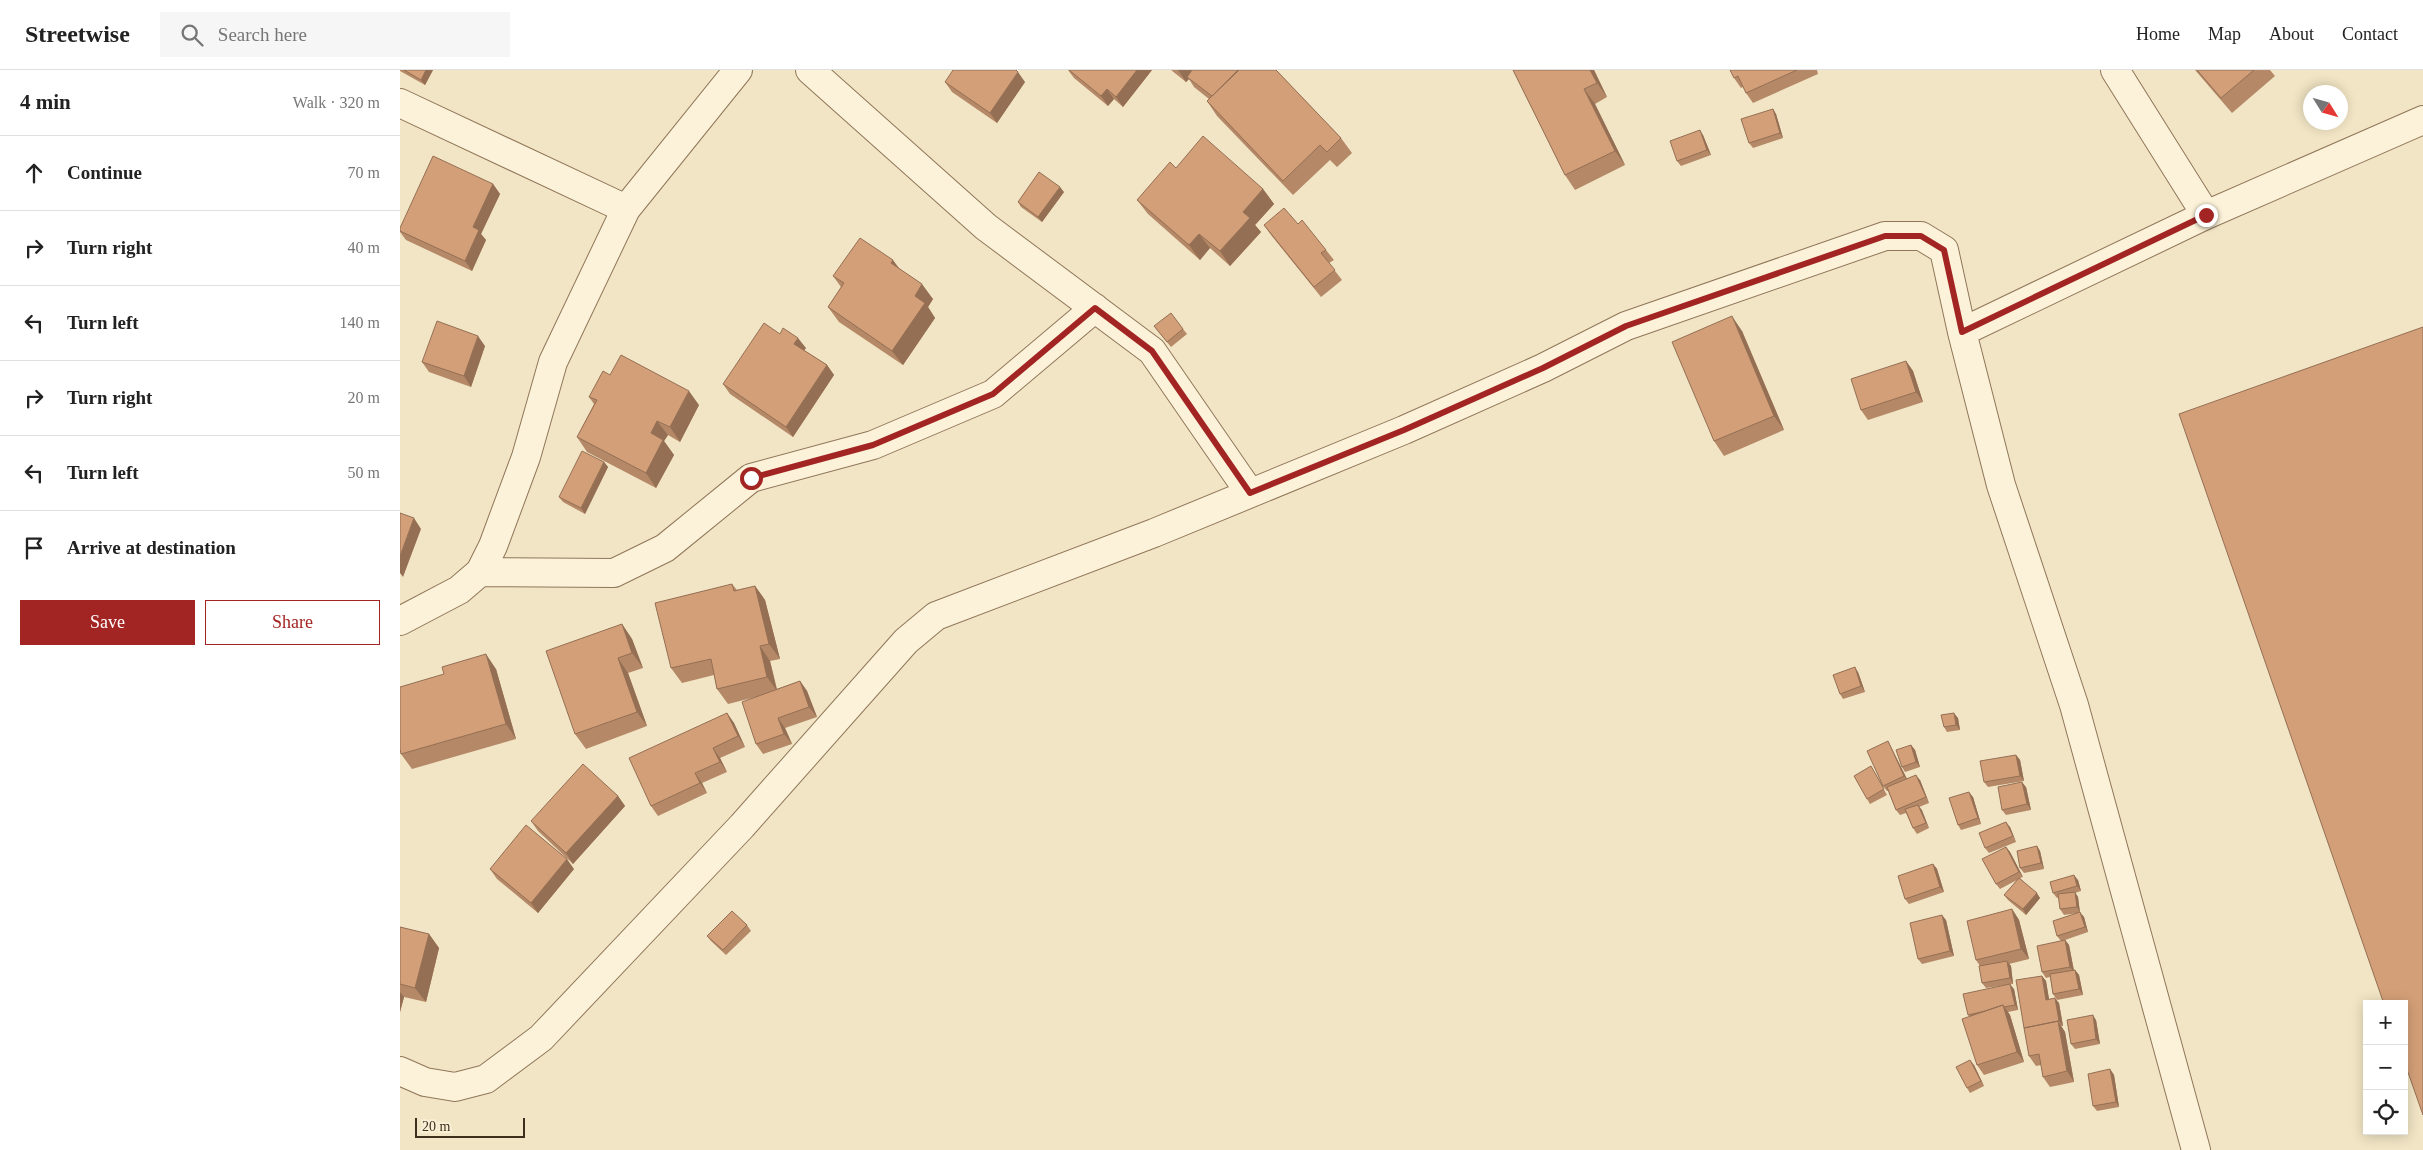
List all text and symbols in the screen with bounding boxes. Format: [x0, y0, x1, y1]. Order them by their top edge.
search box [160, 12, 510, 57]
text: Streetwise [25, 21, 130, 47]
icon: search [178, 21, 206, 49]
text: Search here [218, 24, 307, 45]
text: Home [2136, 24, 2180, 44]
text: Map [2208, 24, 2241, 44]
text: About [2269, 24, 2314, 44]
text: Contact [2342, 24, 2398, 44]
north arrow [2303, 85, 2348, 130]
text: 4 min [20, 90, 71, 114]
text: Walk · 320 m [293, 94, 380, 111]
icon: ahead [20, 159, 48, 187]
text: Continue [67, 162, 142, 183]
text: 70 m [348, 164, 380, 181]
route end [2195, 204, 2218, 227]
icon: right [20, 234, 48, 262]
text: Turn right [67, 237, 152, 258]
text: 40 m [348, 239, 380, 256]
icon: left [20, 309, 48, 337]
text: Turn left [67, 312, 139, 333]
text: 140 m [340, 314, 380, 331]
icon: right [20, 384, 48, 412]
text: Turn right [67, 387, 152, 408]
text: 20 m [348, 389, 380, 406]
icon: left [20, 459, 48, 487]
text: Turn left [67, 462, 139, 483]
text: 50 m [348, 464, 380, 481]
route start [740, 467, 763, 490]
icon: arrive [20, 534, 48, 562]
text: Arrive at destination [67, 537, 236, 558]
button: Save [20, 600, 195, 645]
button: Share [205, 600, 380, 645]
map controls [2363, 1000, 2408, 1135]
button: + [2363, 1000, 2408, 1045]
button: − [2363, 1045, 2408, 1090]
button: locate [2363, 1090, 2408, 1135]
scale bar [415, 1115, 525, 1138]
text: 20 m [422, 1119, 450, 1134]

